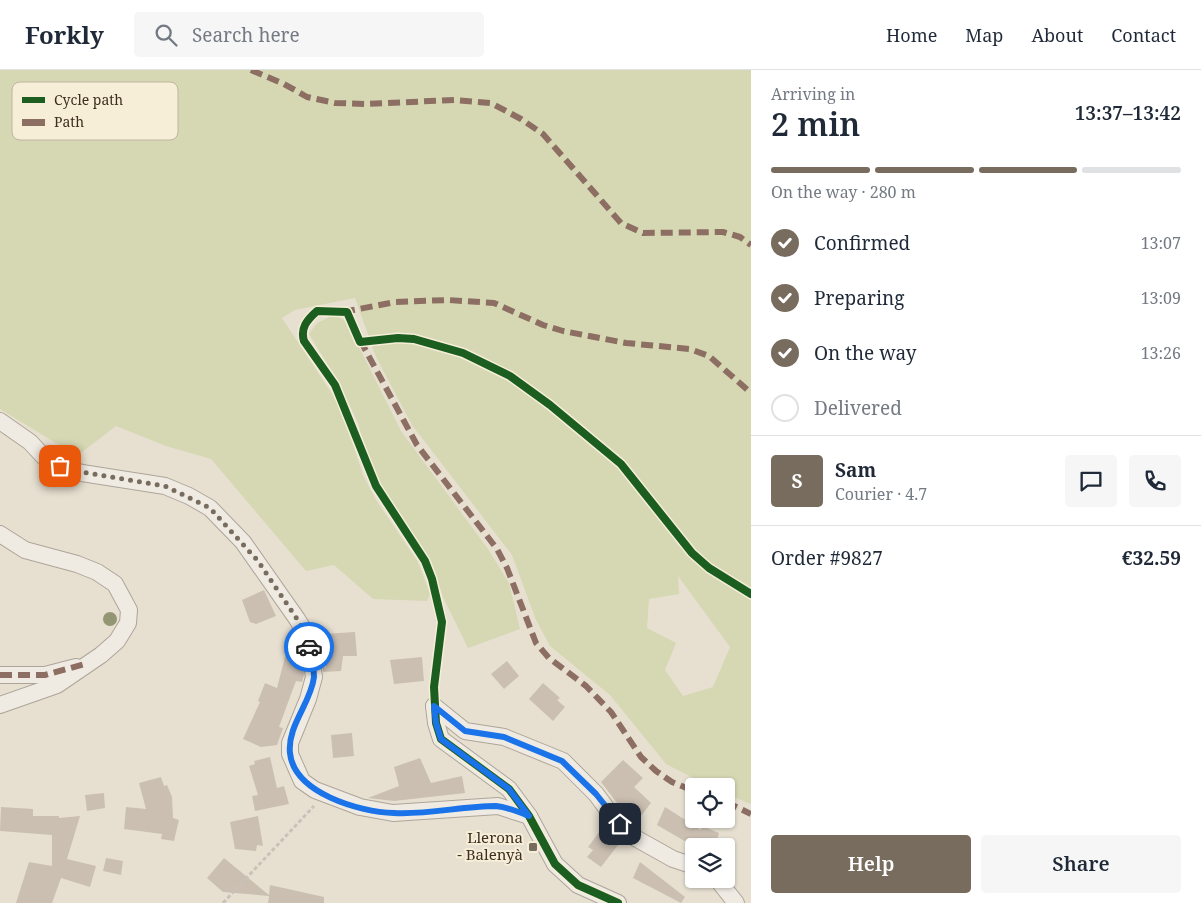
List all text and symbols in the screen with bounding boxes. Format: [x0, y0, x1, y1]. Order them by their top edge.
search box [134, 12, 484, 57]
text: Forkly [25, 18, 104, 51]
icon: search [152, 21, 180, 49]
text: Search here [192, 22, 300, 48]
text: Home [886, 23, 937, 47]
text: Map [965, 23, 1003, 47]
text: About [1031, 23, 1083, 47]
text: Contact [1111, 23, 1176, 47]
legend [12, 82, 178, 140]
text: Arriving in [771, 83, 855, 105]
text: Cycle path [54, 90, 123, 109]
text: 13:37–13:42 [1075, 100, 1181, 126]
text: 2 min [771, 102, 860, 145]
text: Path [54, 112, 84, 131]
text: On the way · 280 m [771, 181, 916, 203]
icon: check [771, 229, 799, 257]
text: Confirmed [814, 230, 910, 256]
text: 13:07 [1141, 232, 1181, 254]
icon: check [771, 284, 799, 312]
text: Preparing [814, 285, 904, 311]
text: 13:09 [1141, 287, 1181, 309]
icon: check [771, 339, 799, 367]
text: On the way [814, 340, 917, 366]
text: 13:26 [1141, 342, 1181, 364]
text: Delivered [814, 395, 902, 421]
pin [39, 445, 81, 487]
icon: bag [46, 452, 74, 480]
button: chat [1065, 455, 1117, 507]
button: phone [1129, 455, 1181, 507]
text: Sam [835, 457, 876, 483]
text: S [791, 468, 803, 494]
text: Courier · 4.7 [835, 483, 927, 505]
text: Order #9827 [771, 545, 883, 571]
text: €32.59 [1122, 545, 1181, 571]
courier [284, 622, 334, 672]
icon: car [295, 633, 323, 661]
map controls [685, 778, 735, 888]
button: locate [685, 778, 735, 828]
pin [599, 803, 641, 845]
icon: home [606, 810, 634, 838]
place label: Llerona - Balenyà [457, 827, 523, 864]
button: Help [771, 835, 971, 893]
button: Share [981, 835, 1181, 893]
button: layers [685, 838, 735, 888]
marker: Llerona - Balenyà [527, 841, 539, 853]

